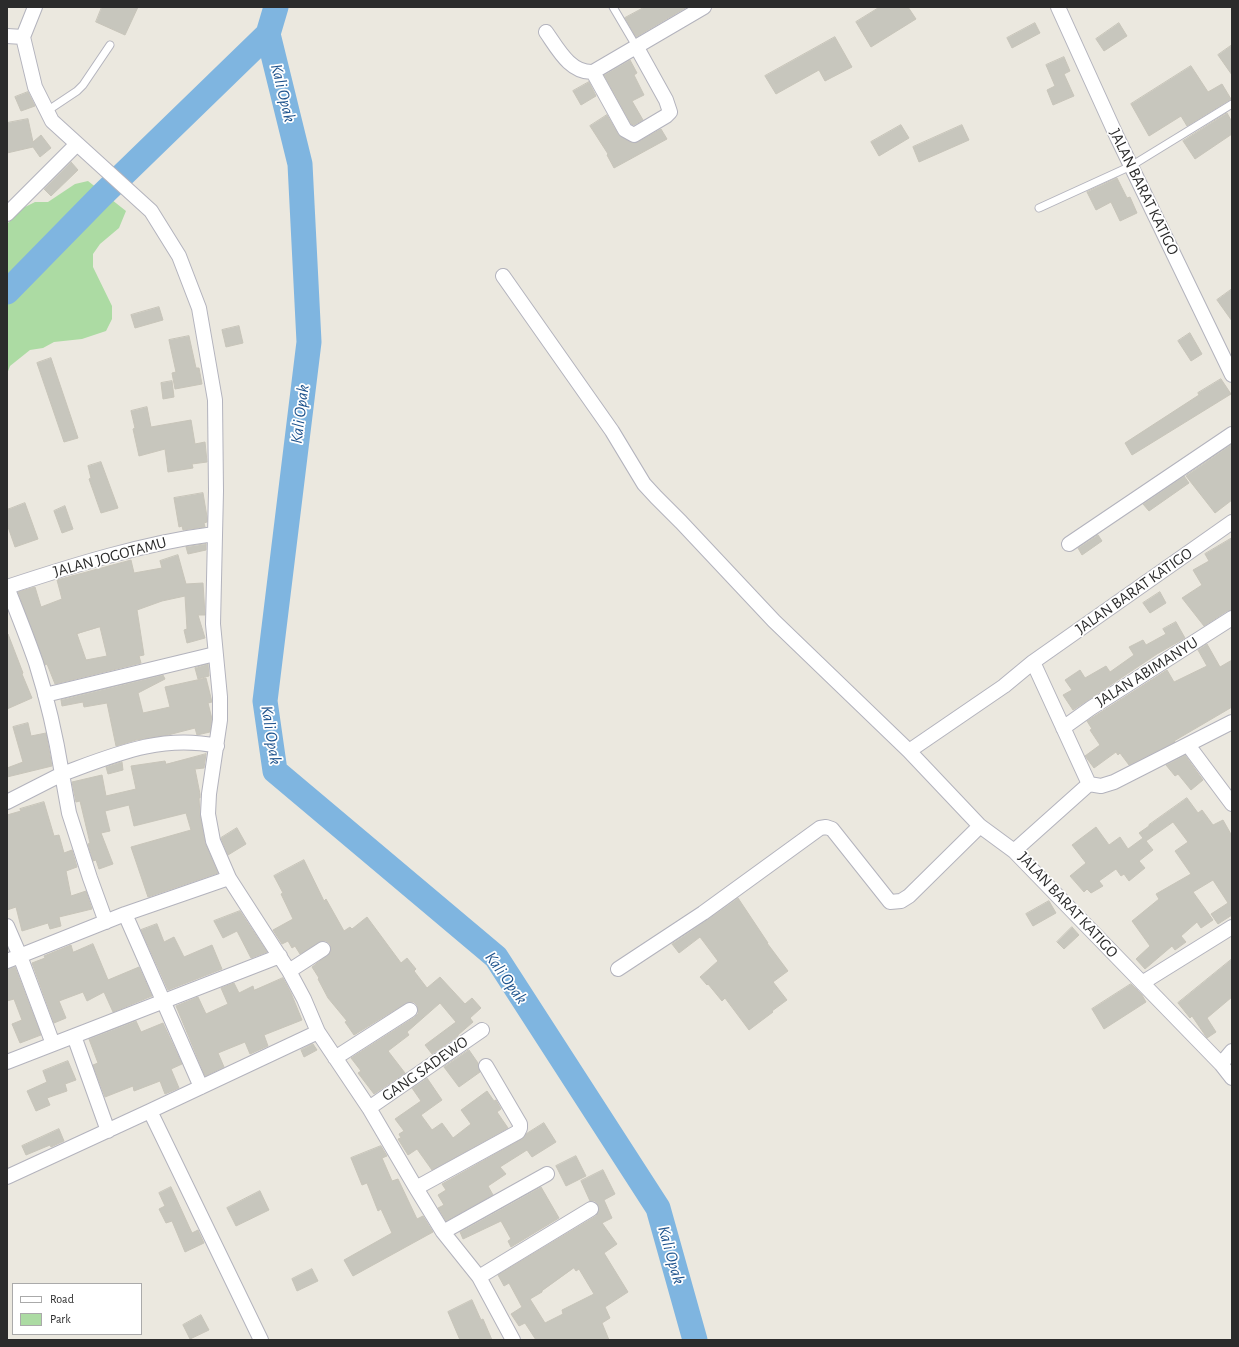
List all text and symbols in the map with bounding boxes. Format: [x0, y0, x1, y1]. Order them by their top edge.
water label: Kali Opak [266, 62, 300, 124]
street label: JALAN BARAT KATIGO [1105, 126, 1183, 258]
water label: Kali Opak [286, 383, 314, 445]
street label: JALAN JOGOTAMU [51, 533, 169, 581]
street label: JALAN BARAT KATIGO [1072, 544, 1196, 638]
street label: JALAN ABIMANYU [1092, 633, 1202, 711]
water label: Kali Opak [256, 704, 286, 766]
street label: JALAN BARAT KATIGO [1014, 848, 1122, 962]
water label: Kali Opak [480, 948, 532, 1008]
street label: GANG SADEWO [378, 1032, 472, 1106]
water label: Kali Opak [653, 1224, 689, 1286]
legend [12, 1283, 142, 1335]
text: Road [50, 1293, 74, 1305]
text: Park [50, 1313, 71, 1325]

